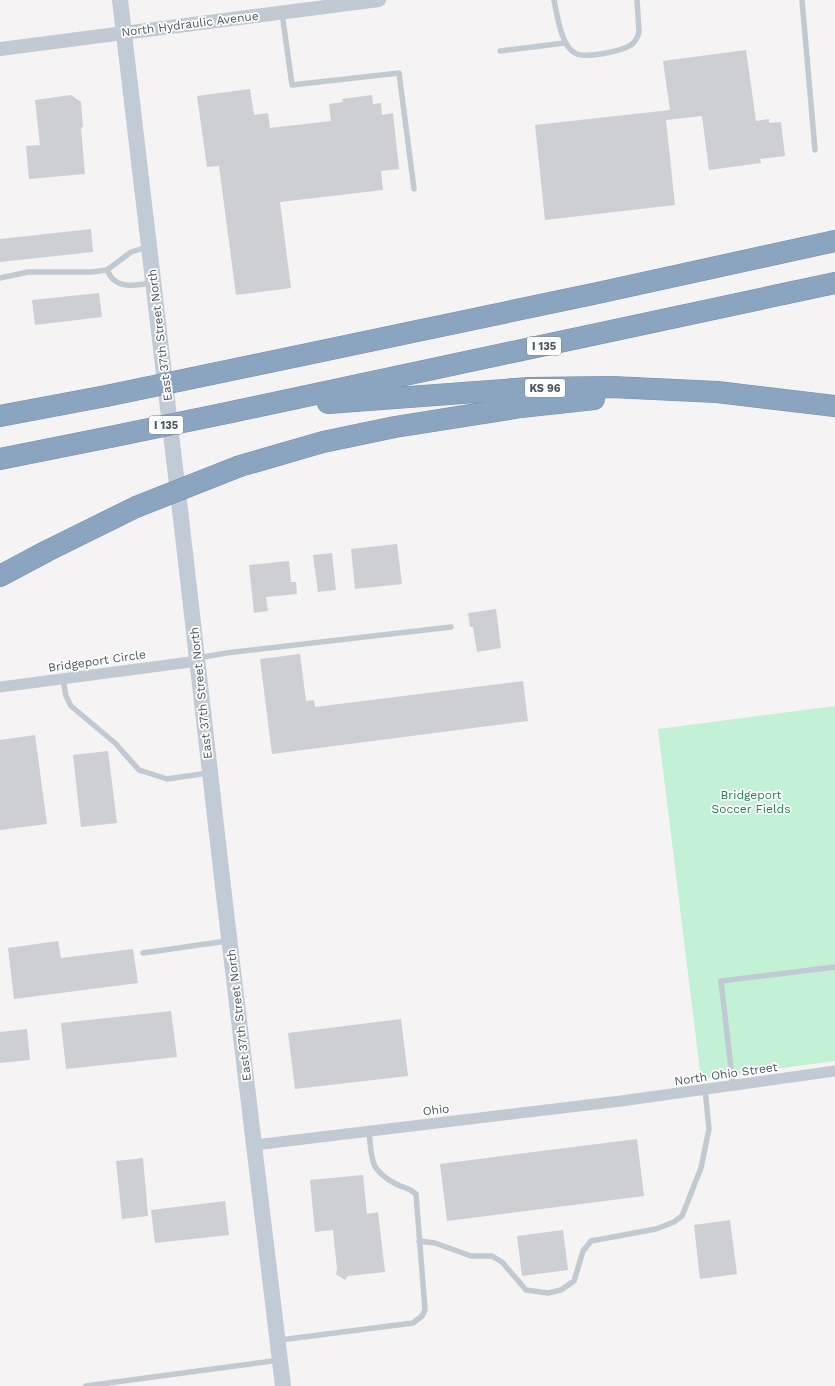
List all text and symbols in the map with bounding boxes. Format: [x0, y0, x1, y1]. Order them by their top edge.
street label: North Hydraulic Avenue [121, 9, 259, 39]
street label: East 37th Street North [145, 268, 175, 402]
road number: I 135 [527, 337, 561, 355]
road number: KS 96 [525, 379, 565, 397]
road number: I 135 [149, 416, 183, 434]
street label: East 37th Street North [187, 626, 215, 760]
street label: Bridgeport Circle [47, 647, 147, 675]
park label: Bridgeport Soccer Fields [712, 788, 790, 816]
street label: East 37th Street North [224, 948, 254, 1082]
street label: North Ohio Street [674, 1060, 778, 1088]
street label: Ohio [422, 1101, 450, 1119]

